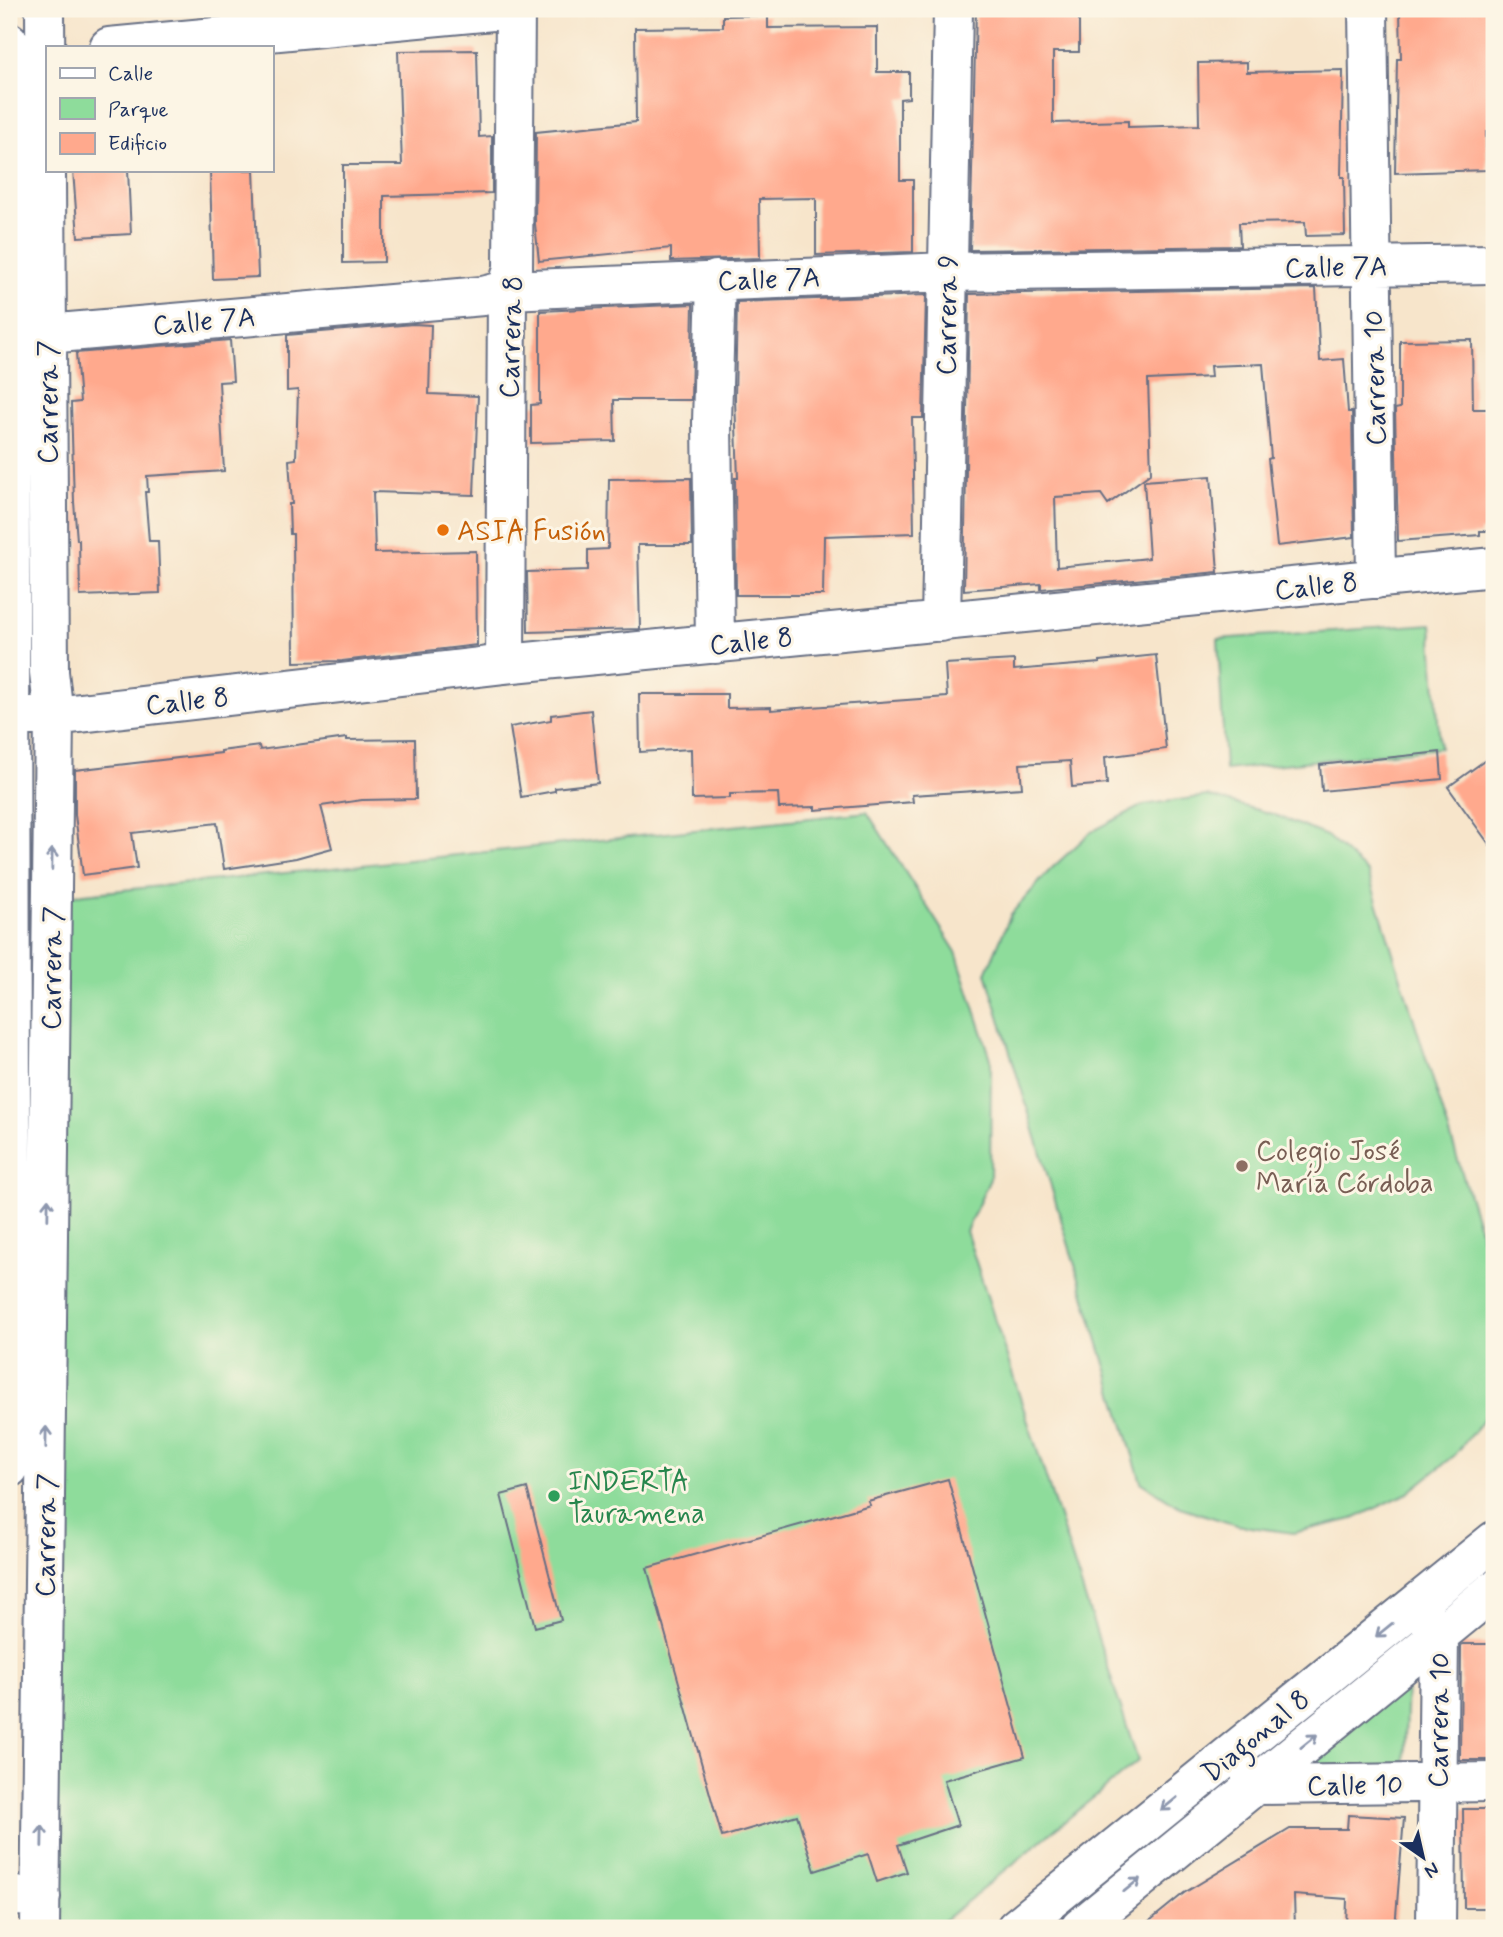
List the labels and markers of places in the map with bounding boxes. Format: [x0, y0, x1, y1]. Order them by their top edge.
place label: ASIA Fusión [457, 514, 606, 551]
marker: ASIA Fusión [435, 522, 451, 538]
place label: Colegio José María Córdoba [1256, 1134, 1434, 1203]
marker: Colegio José María Córdoba [1234, 1158, 1250, 1174]
place label: INDERTA Tauramena [568, 1464, 705, 1533]
marker: INDERTA Tauramena [546, 1488, 562, 1504]

